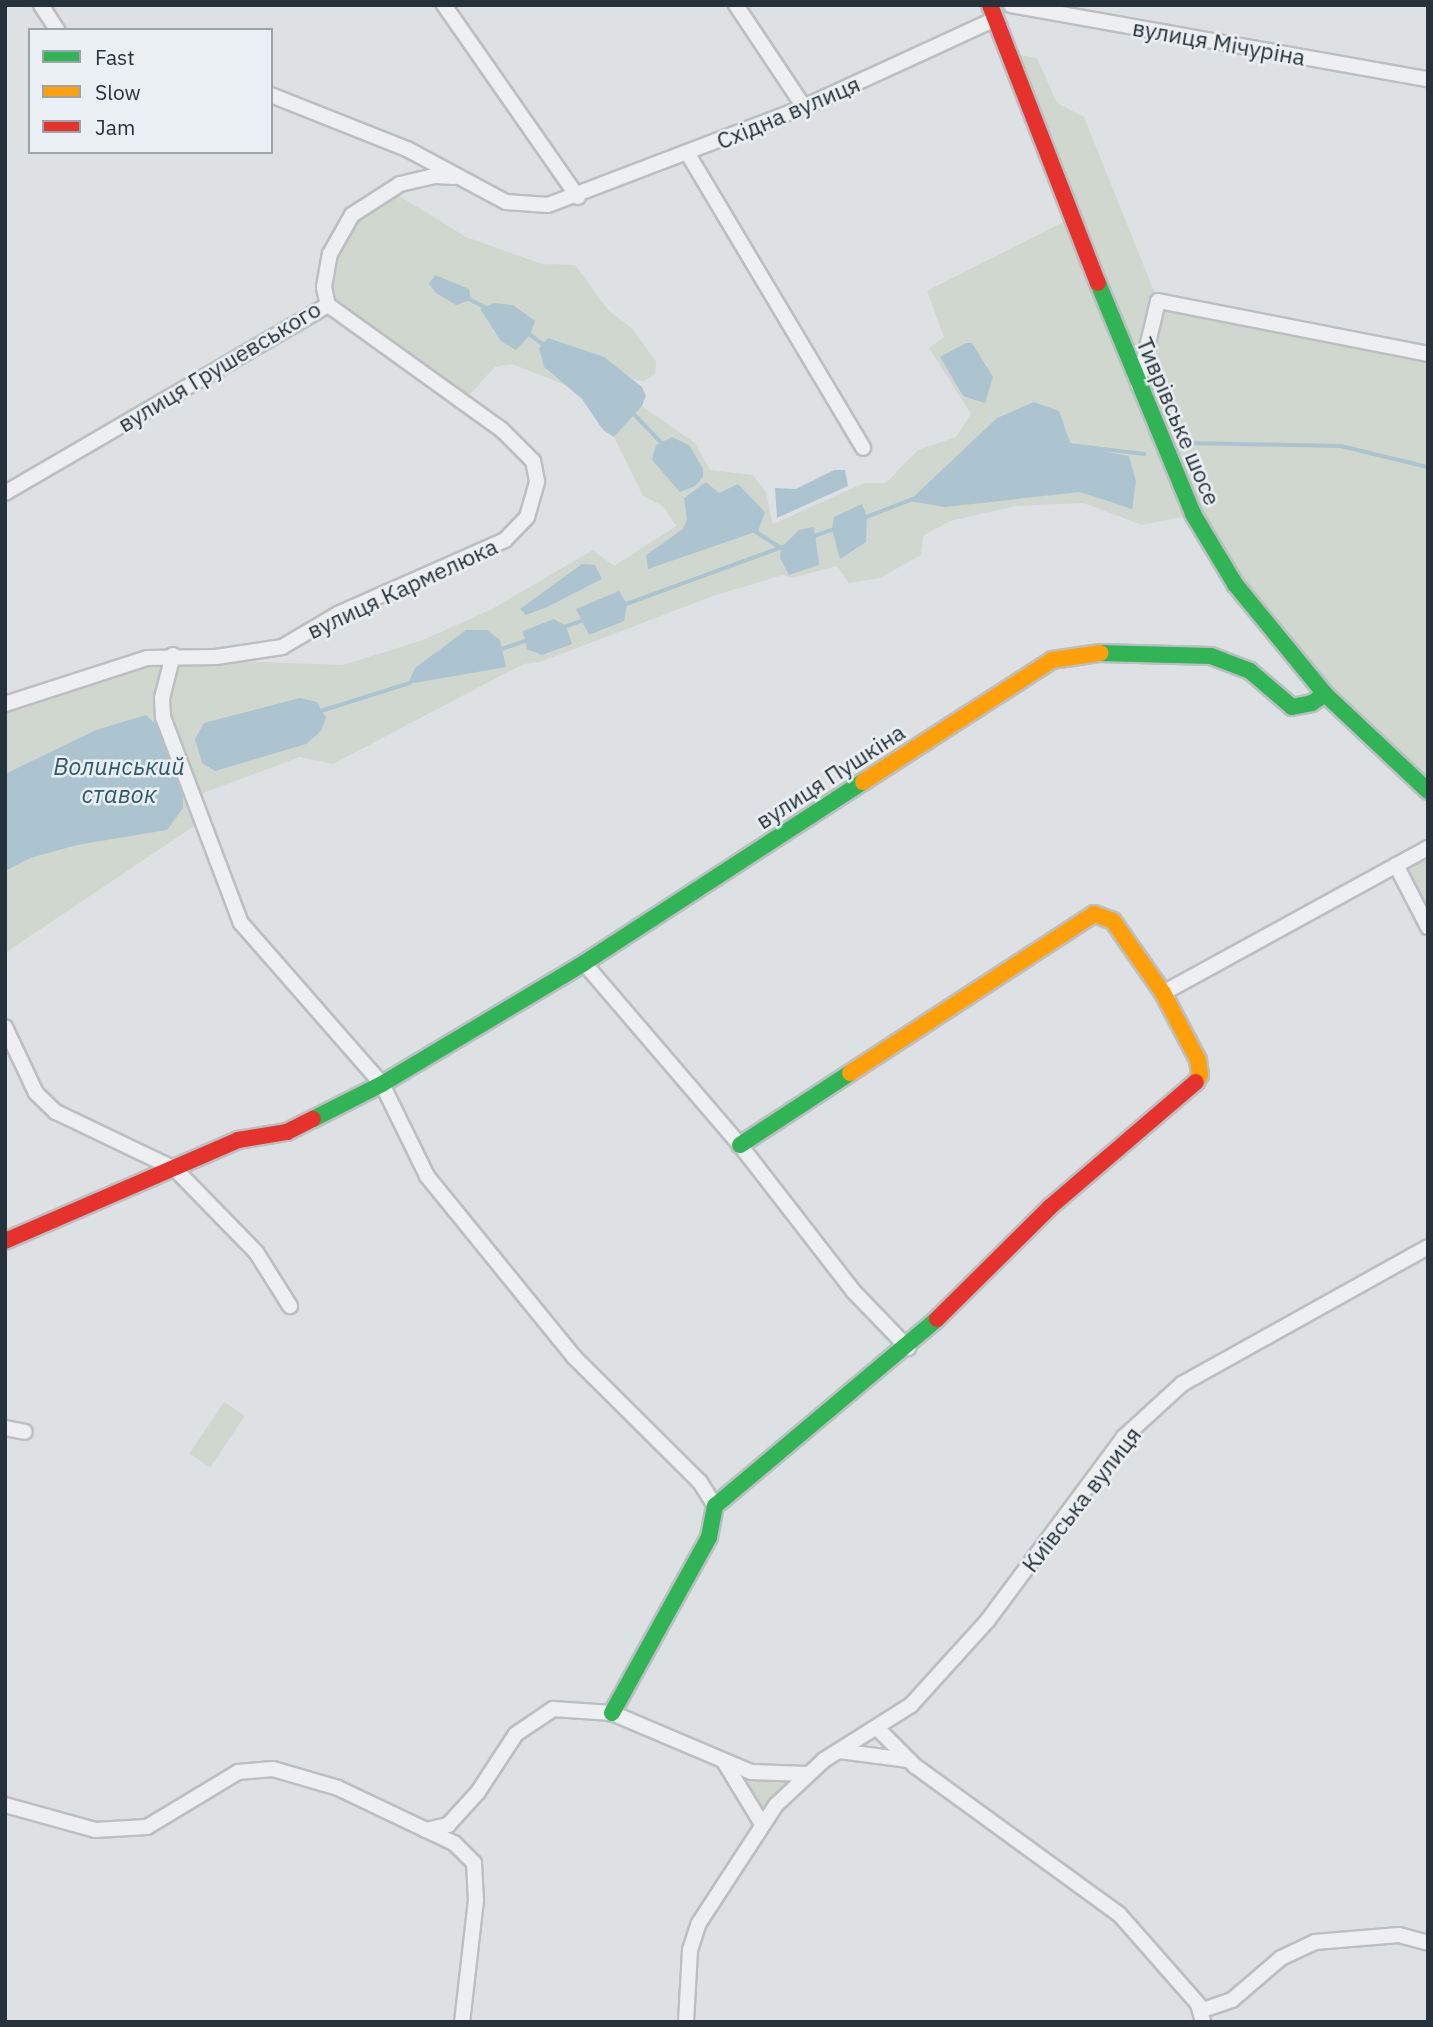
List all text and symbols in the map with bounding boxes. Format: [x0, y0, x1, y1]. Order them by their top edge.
street label: вулиця Мічуріна [1130, 13, 1308, 71]
legend [28, 28, 273, 154]
text: Fast [95, 43, 135, 71]
street label: Східна вулиця [712, 69, 864, 155]
text: Slow [95, 78, 141, 106]
text: Jam [95, 113, 135, 141]
street label: вулиця Грушевського [113, 295, 325, 437]
street label: Тиврівське шосе [1131, 333, 1227, 509]
street label: вулиця Кармелюка [302, 532, 502, 644]
street label: вулиця Пушкіна [750, 718, 910, 834]
water label: Волинський ставок [53, 753, 185, 809]
street label: Київська вулиця [1016, 1421, 1146, 1577]

